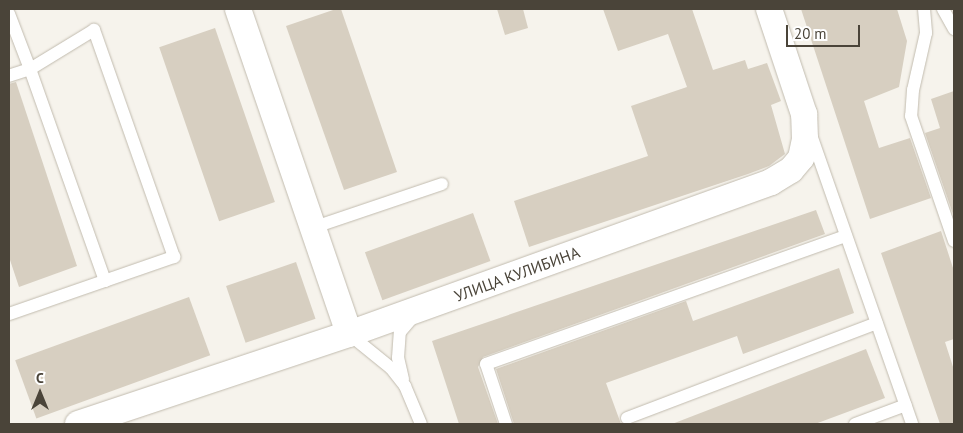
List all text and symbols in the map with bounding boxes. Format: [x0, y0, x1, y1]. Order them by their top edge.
scale bar [788, 15, 862, 47]
text: 20 m [794, 24, 827, 43]
street label: УЛИЦА КУЛИБИНА [451, 242, 583, 306]
north arrow [15, 368, 65, 418]
text: С [36, 369, 44, 387]

